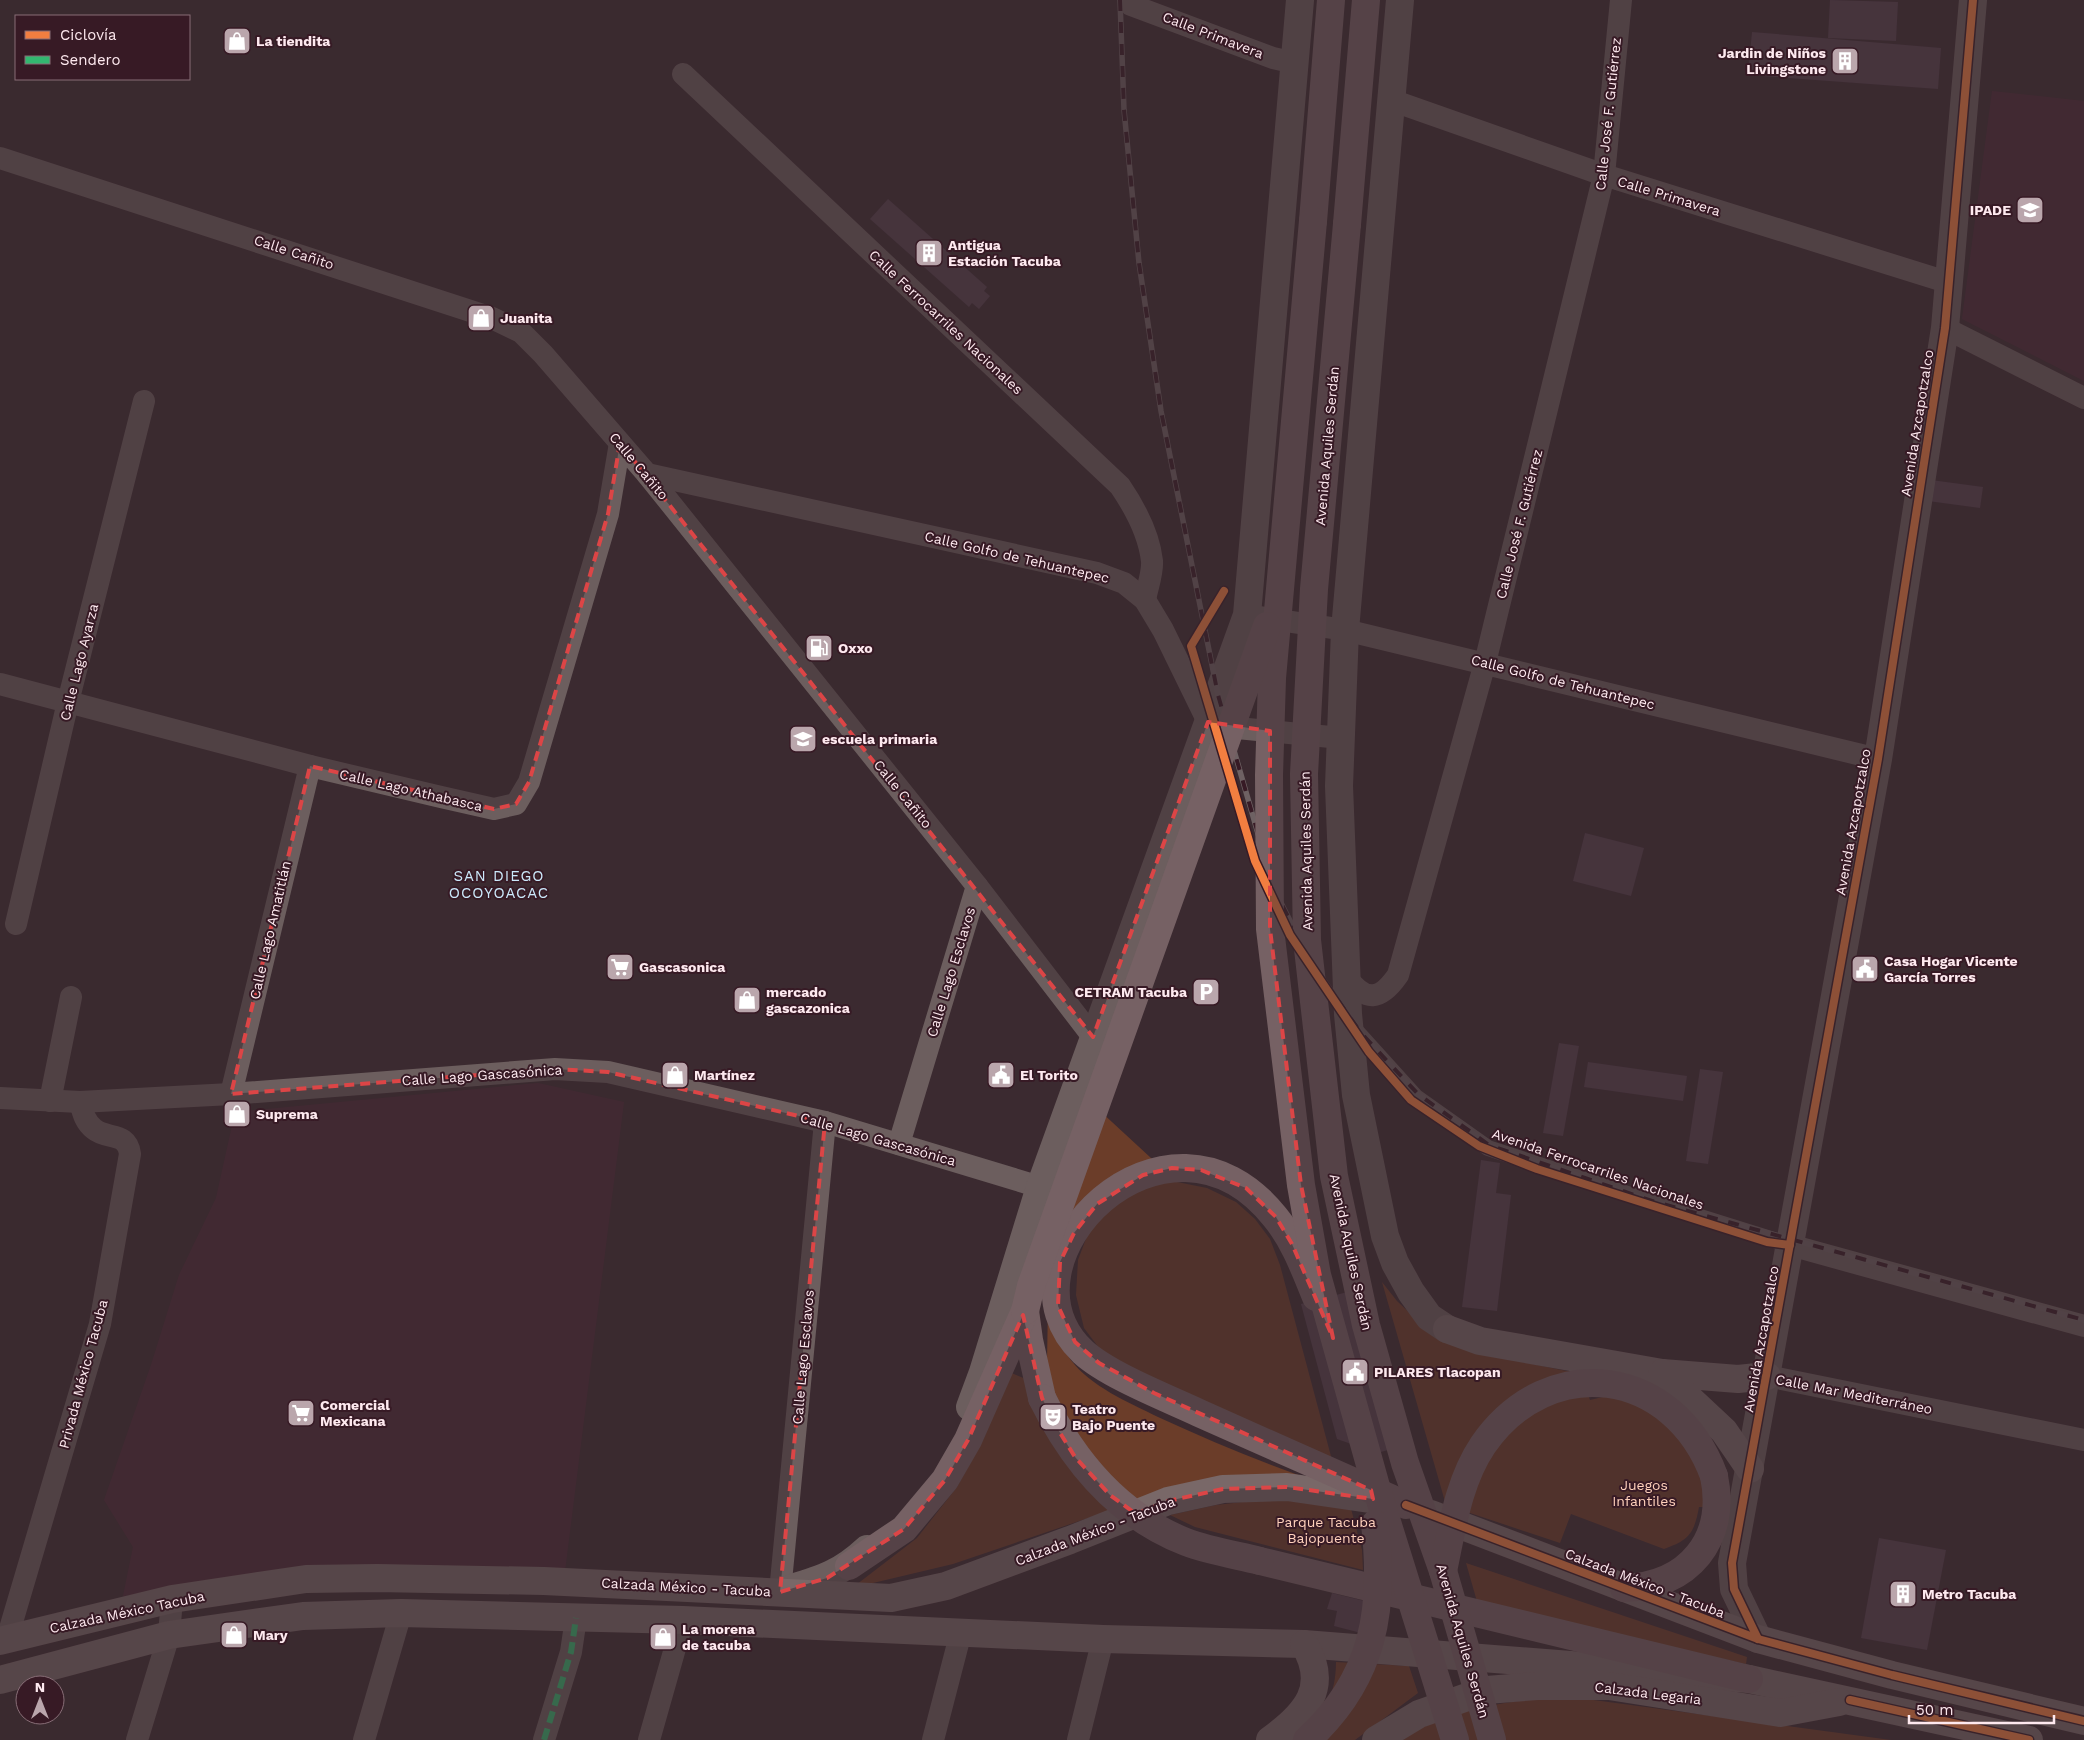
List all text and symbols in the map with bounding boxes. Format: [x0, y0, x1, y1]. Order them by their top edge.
street label: Calle Primavera [1160, 8, 1266, 62]
legend [15, 15, 190, 80]
text: Ciclovía [60, 26, 117, 44]
shop icon: La tiendita [222, 26, 252, 56]
place label: La tiendita [256, 33, 331, 49]
street label: Calle José F. Gutiérrez [1592, 37, 1624, 191]
place label: Jardin de Niños Livingstone [1718, 45, 1827, 77]
building icon: Jardin de Niños Livingstone [1830, 46, 1860, 76]
text: Sendero [60, 51, 121, 69]
street label: Calle Primavera [1616, 173, 1722, 219]
school or university icon: IPADE [2015, 195, 2045, 225]
place label: IPADE [1970, 202, 2011, 218]
street label: Calle Cañito [252, 232, 336, 272]
place label: Antigua Estación Tacuba [948, 237, 1062, 269]
building icon: Antigua Estación Tacuba [914, 238, 944, 268]
street label: Calle Ferrocarriles Nacionales [866, 247, 1026, 397]
shop icon: Juanita [466, 303, 496, 333]
place label: Juanita [500, 310, 553, 326]
street label: Avenida Azcapotzalco [1897, 348, 1937, 498]
street label: Avenida Aquiles Serdán [1312, 366, 1342, 526]
street label: Calle Cañito [606, 429, 672, 503]
street label: Calle José F. Gutiérrez [1493, 447, 1545, 601]
street label: Calle Golfo de Tehuantepec [923, 528, 1111, 586]
street label: Calle Lago Ayarza [57, 602, 101, 722]
fuel station icon: Oxxo [804, 633, 834, 663]
place label: Oxxo [838, 640, 873, 656]
street label: Calle Golfo de Tehuantepec [1469, 651, 1657, 713]
school or university icon: escuela primaria [788, 724, 818, 754]
place label: escuela primaria [822, 731, 938, 747]
street label: Avenida Azcapotzalco [1832, 748, 1874, 896]
street label: Calle Cañito [871, 757, 935, 831]
street label: Calle Lago Athabasca [338, 766, 484, 814]
street label: Avenida Aquiles Serdán [1297, 771, 1315, 931]
street label: Calle Lago Amatitlán [246, 859, 294, 1001]
district label: SAN DIEGO OCOYOACAC [449, 867, 549, 902]
street label: Calle Lago Esclavos [924, 905, 978, 1039]
supermarket icon: Gascasonica [605, 952, 635, 982]
place label: Casa Hogar Vicente García Torres [1884, 953, 2018, 985]
public building icon: Casa Hogar Vicente García Torres [1850, 954, 1880, 984]
place label: Gascasonica [639, 959, 726, 975]
parking icon: CETRAM Tacuba [1191, 977, 1221, 1007]
place label: mercado gascazonica [766, 984, 851, 1016]
place label: CETRAM Tacuba [1074, 984, 1188, 1000]
shop icon: mercado gascazonica [732, 985, 762, 1015]
shop icon: Martínez [660, 1060, 690, 1090]
public building icon: El Torito [986, 1060, 1016, 1090]
street label: Calle Lago Gascasónica [401, 1061, 563, 1089]
place label: Martínez [694, 1067, 755, 1083]
place label: El Torito [1020, 1067, 1078, 1083]
shop icon: Suprema [222, 1099, 252, 1129]
place label: Suprema [256, 1106, 319, 1122]
street label: Calle Lago Gascasónica [798, 1109, 958, 1169]
street label: Avenida Ferrocarriles Nacionales [1490, 1125, 1706, 1213]
street label: Avenida Aquiles Serdán [1327, 1172, 1375, 1332]
street label: Avenida Azcapotzalco [1740, 1265, 1782, 1413]
street label: Calle Lago Esclavos [789, 1289, 817, 1425]
street label: Privada México Tacuba [55, 1298, 111, 1450]
public building icon: PILARES Tlacopan [1340, 1357, 1370, 1387]
place label: PILARES Tlacopan [1374, 1364, 1501, 1380]
street label: Calle Mar Mediterráneo [1774, 1371, 1934, 1417]
place label: Comercial Mexicana [320, 1397, 390, 1429]
supermarket icon: Comercial Mexicana [286, 1398, 316, 1428]
place label: Teatro Bajo Puente [1072, 1401, 1155, 1433]
theatre icon: Teatro Bajo Puente [1038, 1402, 1068, 1432]
park label: Juegos Infantiles [1612, 1477, 1676, 1509]
street label: Calzada México - Tacuba [1013, 1493, 1177, 1569]
park label: Parque Tacuba Bajopuente [1276, 1514, 1376, 1546]
street label: Calzada México - Tacuba [1563, 1545, 1727, 1621]
street label: Avenida Aquiles Serdán [1433, 1562, 1493, 1720]
street label: Calzada México - Tacuba [601, 1575, 771, 1599]
building icon: Metro Tacuba [1888, 1579, 1918, 1609]
place label: Metro Tacuba [1922, 1586, 2017, 1602]
street label: Calzada México Tacuba [48, 1588, 206, 1636]
shop icon: Mary [219, 1620, 249, 1650]
place label: La morena de tacuba [682, 1621, 756, 1653]
shop icon: La morena de tacuba [648, 1622, 678, 1652]
place label: Mary [253, 1627, 288, 1643]
north arrow [15, 1675, 65, 1725]
text: N [35, 1679, 45, 1695]
street label: Calzada Legaria [1594, 1679, 1702, 1707]
scale bar [1909, 1692, 2054, 1724]
text: 50 m [1916, 1701, 1953, 1719]

